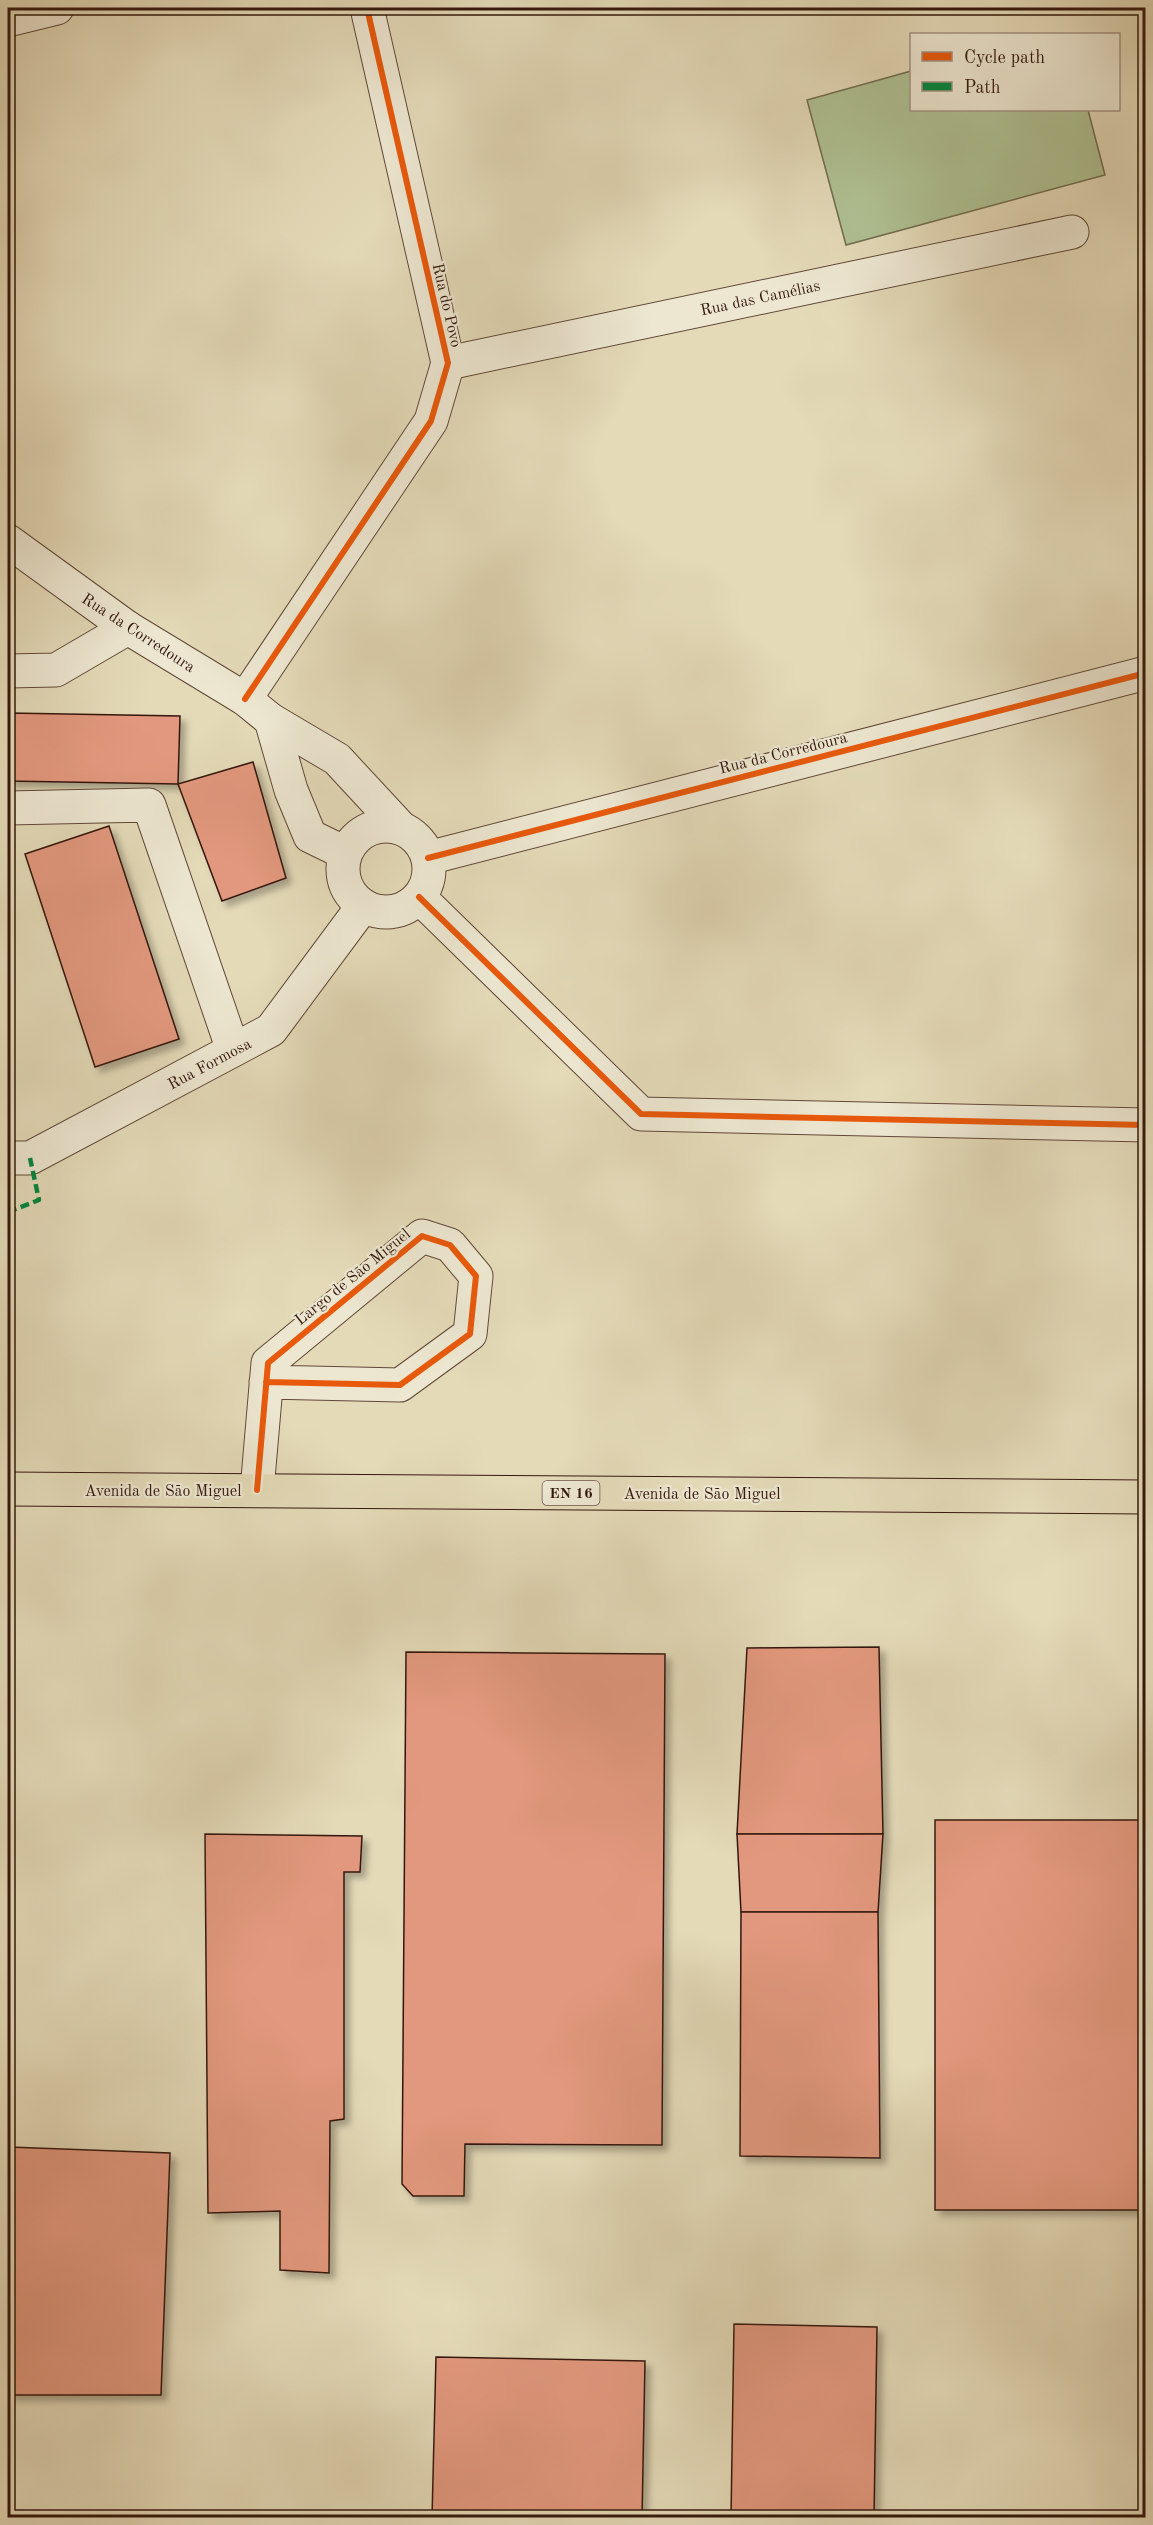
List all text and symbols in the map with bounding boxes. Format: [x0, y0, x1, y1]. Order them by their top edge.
legend [910, 33, 1120, 111]
text: Cycle path [964, 49, 1045, 67]
text: Path [964, 79, 1001, 97]
street label: Rua do Povo [429, 262, 464, 349]
street label: Rua das Camélias [699, 278, 822, 319]
street label: Rua da Corredoura [78, 591, 198, 676]
street label: Rua da Corredoura [718, 730, 849, 778]
street label: Rua Formosa [166, 1036, 254, 1093]
street label: Largo de São Miguel [293, 1226, 414, 1329]
road number: EN 16 [542, 1481, 600, 1505]
street label: Avenida de São Miguel [85, 1484, 242, 1500]
street label: Avenida de São Miguel [624, 1487, 781, 1503]

